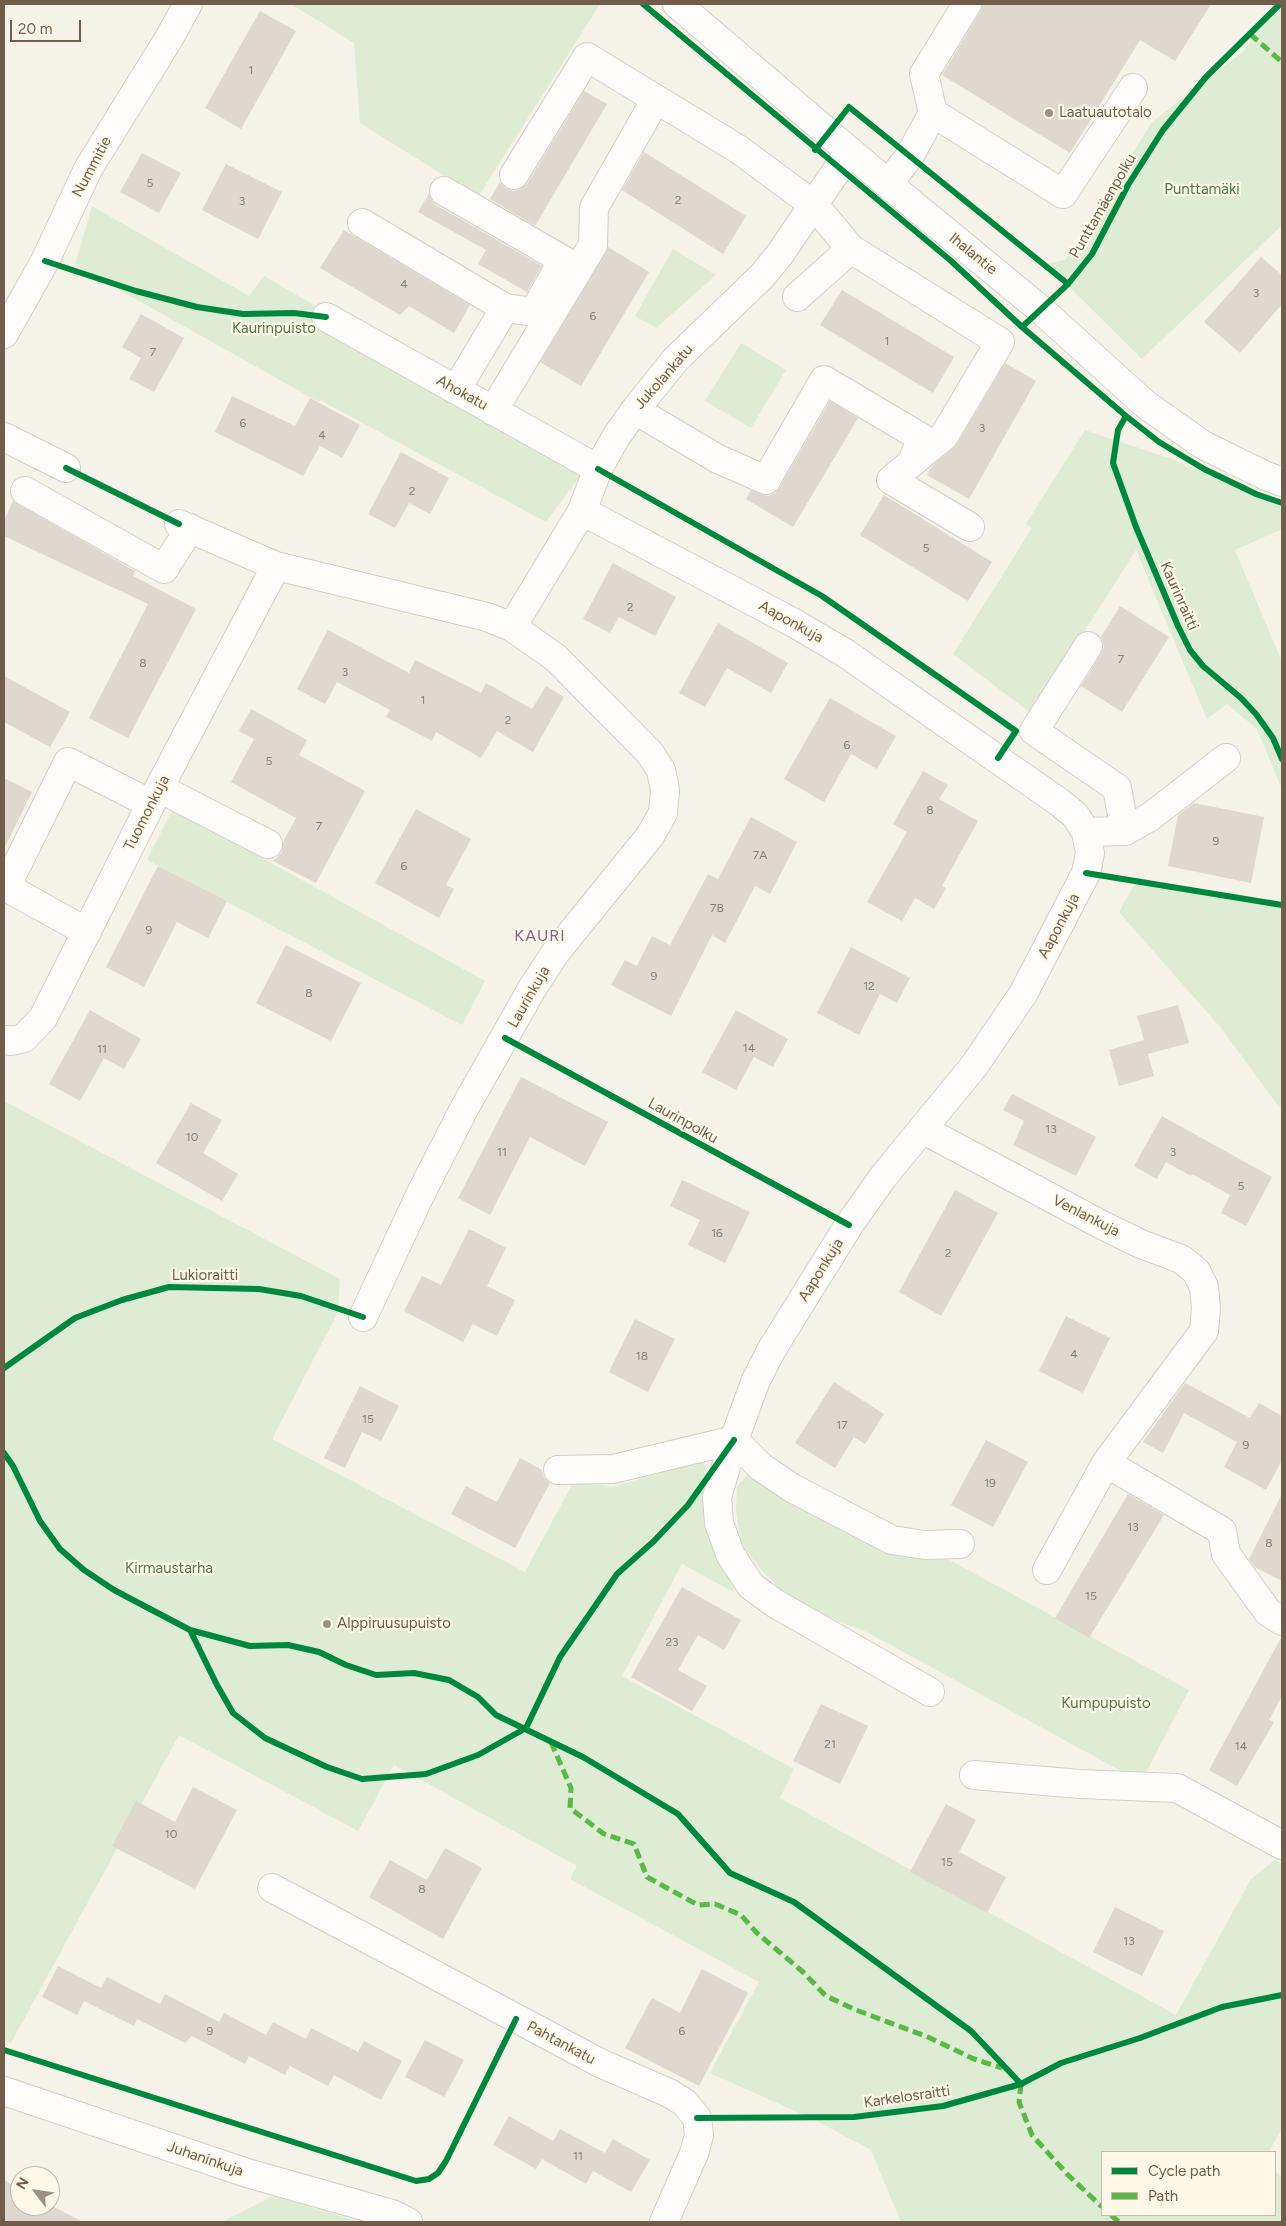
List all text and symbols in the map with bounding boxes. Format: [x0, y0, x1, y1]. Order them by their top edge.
scale bar [12, 10, 84, 42]
text: 20 m [18, 20, 52, 38]
house number: 1 [249, 63, 253, 77]
place label: Laatuautotalo [1059, 104, 1152, 122]
marker: Laatuautotalo [1043, 107, 1055, 119]
street label: Nummitie [68, 133, 116, 201]
street label: Punttamäenpolku [1066, 150, 1140, 262]
house number: 5 [147, 176, 153, 190]
park label: Punttamäki [1164, 181, 1240, 199]
house number: 2 [675, 193, 681, 207]
house number: 3 [239, 194, 245, 208]
street label: Ihalantie [945, 229, 1001, 279]
house number: 4 [400, 277, 408, 291]
house number: 3 [1253, 286, 1259, 300]
house number: 6 [590, 309, 596, 323]
park label: Kaurinpuisto [232, 320, 316, 338]
house number: 1 [885, 334, 889, 348]
street label: Jukolankatu [631, 341, 697, 413]
house number: 7 [150, 345, 156, 359]
street label: Ahokatu [433, 372, 491, 414]
house number: 6 [240, 416, 246, 430]
house number: 3 [979, 421, 985, 435]
house number: 4 [318, 428, 326, 442]
house number: 2 [409, 484, 415, 498]
house number: 5 [923, 541, 929, 555]
street label: Kaurinraitti [1156, 559, 1202, 633]
street label: Aaponkuja [756, 597, 826, 647]
house number: 2 [627, 600, 633, 614]
house number: 7 [1118, 652, 1124, 666]
house number: 8 [139, 656, 147, 670]
house number: 3 [342, 665, 348, 679]
house number: 1 [421, 693, 425, 707]
house number: 2 [505, 713, 511, 727]
house number: 6 [844, 738, 850, 752]
house number: 5 [266, 754, 272, 768]
street label: Tuomonkuja [120, 772, 174, 854]
house number: 8 [926, 803, 934, 817]
house number: 7 [316, 819, 322, 833]
house number: 9 [1213, 834, 1219, 848]
house number: 7A [753, 848, 767, 862]
house number: 6 [401, 859, 407, 873]
street label: Aaponkuja [1034, 890, 1084, 962]
house number: 7B [710, 901, 724, 915]
house number: 9 [146, 923, 152, 937]
district label: KAURI [514, 926, 566, 946]
street label: Laurinkuja [504, 963, 554, 1031]
house number: 9 [651, 969, 657, 983]
house number: 12 [863, 979, 875, 993]
house number: 8 [305, 986, 313, 1000]
house number: 14 [743, 1041, 755, 1055]
house number: 11 [97, 1042, 107, 1056]
street label: Laurinpolku [645, 1094, 721, 1148]
house number: 13 [1045, 1122, 1057, 1136]
house number: 10 [186, 1130, 198, 1144]
house number: 11 [497, 1145, 507, 1159]
house number: 3 [1170, 1145, 1176, 1159]
house number: 5 [1238, 1179, 1244, 1193]
street label: Venlankuja [1049, 1191, 1123, 1241]
house number: 16 [711, 1226, 723, 1240]
street label: Aaponkuja [795, 1235, 847, 1305]
house number: 2 [945, 1246, 951, 1260]
street label: Lukioraitti [172, 1267, 238, 1285]
house number: 4 [1070, 1347, 1078, 1361]
house number: 18 [636, 1349, 648, 1363]
house number: 15 [362, 1412, 374, 1426]
house number: 17 [836, 1418, 848, 1432]
house number: 9 [1243, 1438, 1249, 1452]
house number: 19 [984, 1476, 996, 1490]
house number: 13 [1127, 1520, 1139, 1534]
house number: 8 [1265, 1536, 1273, 1550]
park label: Kirmaustarha [125, 1560, 213, 1578]
house number: 15 [1085, 1589, 1097, 1603]
place label: Alppiruusupuisto [337, 1615, 451, 1633]
marker: Alppiruusupuisto [321, 1618, 333, 1630]
house number: 23 [665, 1635, 679, 1649]
park label: Kumpupuisto [1061, 1695, 1151, 1713]
house number: 21 [824, 1737, 836, 1751]
house number: 14 [1235, 1739, 1247, 1753]
house number: 10 [165, 1827, 177, 1841]
house number: 15 [941, 1855, 953, 1869]
house number: 8 [418, 1882, 426, 1896]
house number: 13 [1123, 1934, 1135, 1948]
street label: Pahtankatu [524, 2017, 598, 2069]
house number: 9 [207, 2024, 213, 2038]
house number: 6 [679, 2024, 685, 2038]
street label: Karkelosraitti [863, 2082, 951, 2112]
street label: Juhaninkuja [164, 2138, 246, 2180]
house number: 11 [573, 2149, 583, 2163]
legend [1101, 2151, 1276, 2216]
text: Cycle path [1148, 2162, 1220, 2180]
north arrow [10, 2166, 60, 2216]
text: N [12, 2175, 33, 2193]
text: Path [1148, 2187, 1178, 2205]

